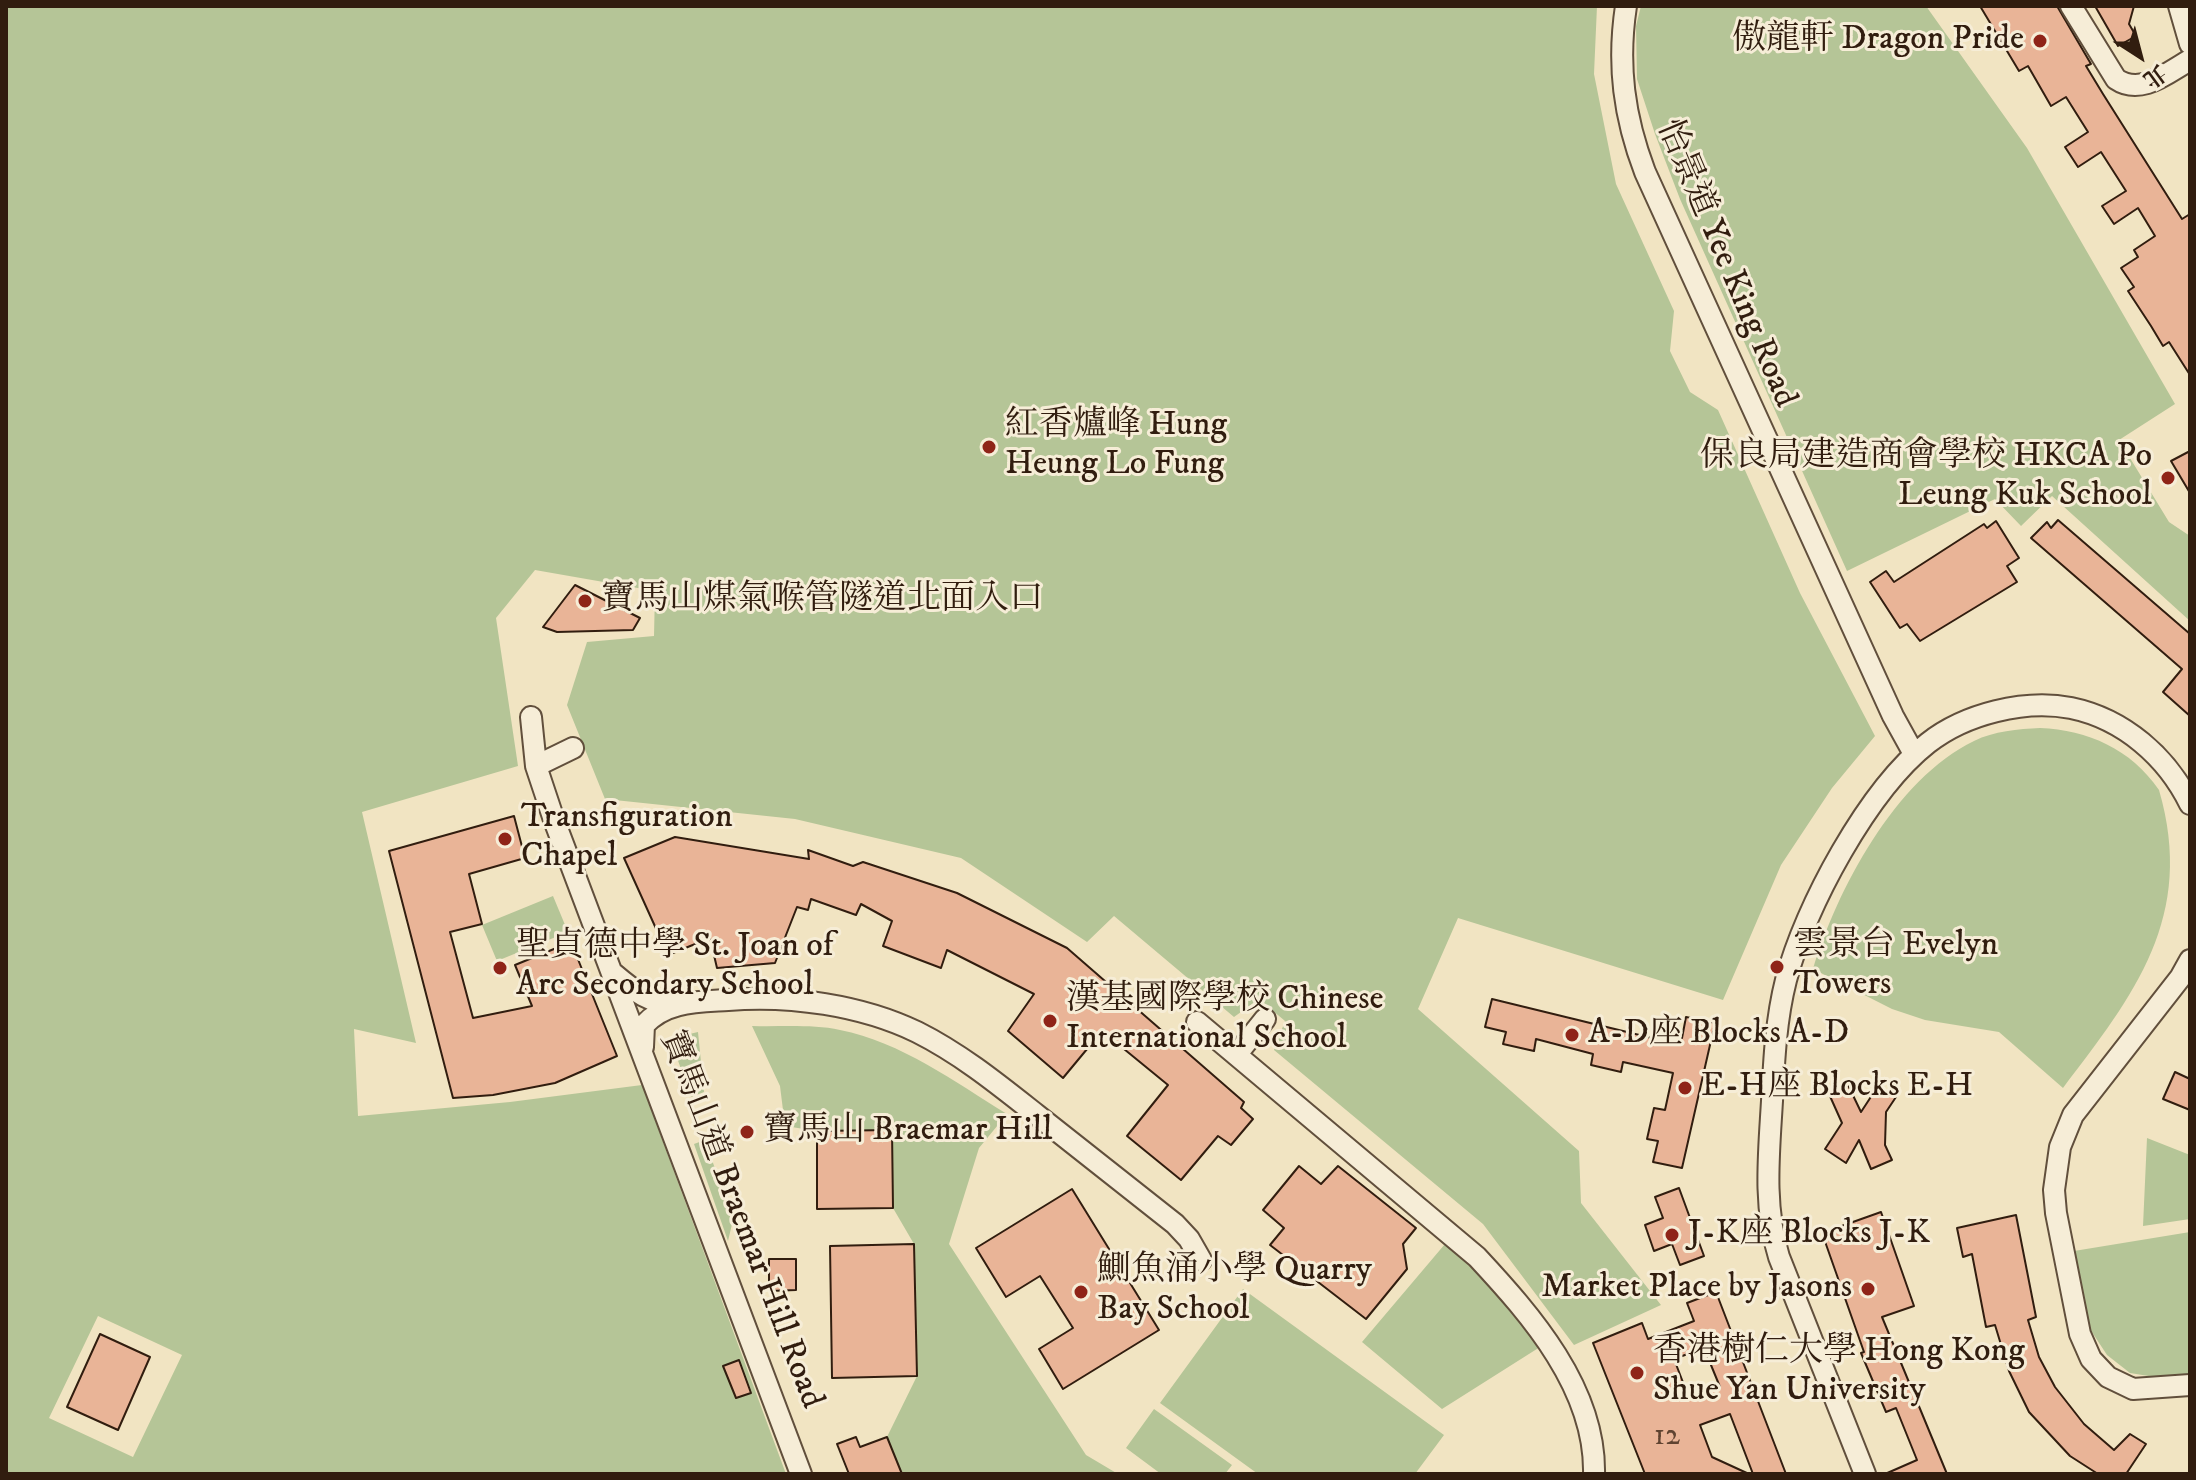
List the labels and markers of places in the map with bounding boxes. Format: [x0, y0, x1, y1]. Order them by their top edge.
place label: 傲龍軒 Dragon Pride [1732, 21, 2024, 61]
marker: 傲龍軒 Dragon Pride [2031, 32, 2049, 50]
place label: 紅香爐峰 Hung Heung Lo Fung [1005, 407, 1227, 486]
marker: 紅香爐峰 Hung Heung Lo Fung [980, 438, 998, 456]
place label: 保良局建造商會學校 HKCA Po Leung Kuk School [1700, 438, 2152, 518]
marker: 保良局建造商會學校 HKCA Po Leung Kuk School [2159, 469, 2177, 487]
place label: 寶馬山煤氣喉管隧道北面入口 [601, 581, 1043, 621]
marker: 寶馬山煤氣喉管隧道北面入口 [576, 592, 594, 610]
place label: Transfiguration Chapel [521, 799, 733, 878]
marker: Transfiguration Chapel [496, 830, 514, 848]
place label: 雲景台 Evelyn Towers [1793, 927, 1998, 1006]
place label: 聖貞德中學 St. Joan of Arc Secondary School [516, 928, 834, 1008]
marker: 雲景台 Evelyn Towers [1768, 958, 1786, 976]
marker: 聖貞德中學 St. Joan of Arc Secondary School [491, 959, 509, 977]
place label: 漢基國際學校 Chinese International School [1066, 981, 1384, 1060]
marker: 漢基國際學校 Chinese International School [1041, 1012, 1059, 1030]
place label: A-D座 Blocks A-D [1588, 1015, 1849, 1055]
marker: A-D座 Blocks A-D [1563, 1026, 1581, 1044]
place label: E-H座 Blocks E-H [1701, 1068, 1973, 1108]
marker: E-H座 Blocks E-H [1676, 1079, 1694, 1097]
place label: 寶馬山 Braemar Hill [763, 1112, 1052, 1152]
marker: 寶馬山 Braemar Hill [738, 1123, 756, 1141]
place label: J-K座 Blocks J-K [1688, 1215, 1930, 1255]
marker: J-K座 Blocks J-K [1663, 1226, 1681, 1244]
place label: 鰂魚涌小學 Quarry Bay School [1097, 1252, 1372, 1332]
place label: Market Place by Jasons [1541, 1269, 1852, 1309]
marker: Market Place by Jasons [1859, 1280, 1877, 1298]
marker: 鰂魚涌小學 Quarry Bay School [1072, 1283, 1090, 1301]
place label: 香港樹仁大學 Hong Kong Shue Yan University [1653, 1333, 2025, 1412]
marker: 香港樹仁大學 Hong Kong Shue Yan University [1628, 1364, 1646, 1382]

